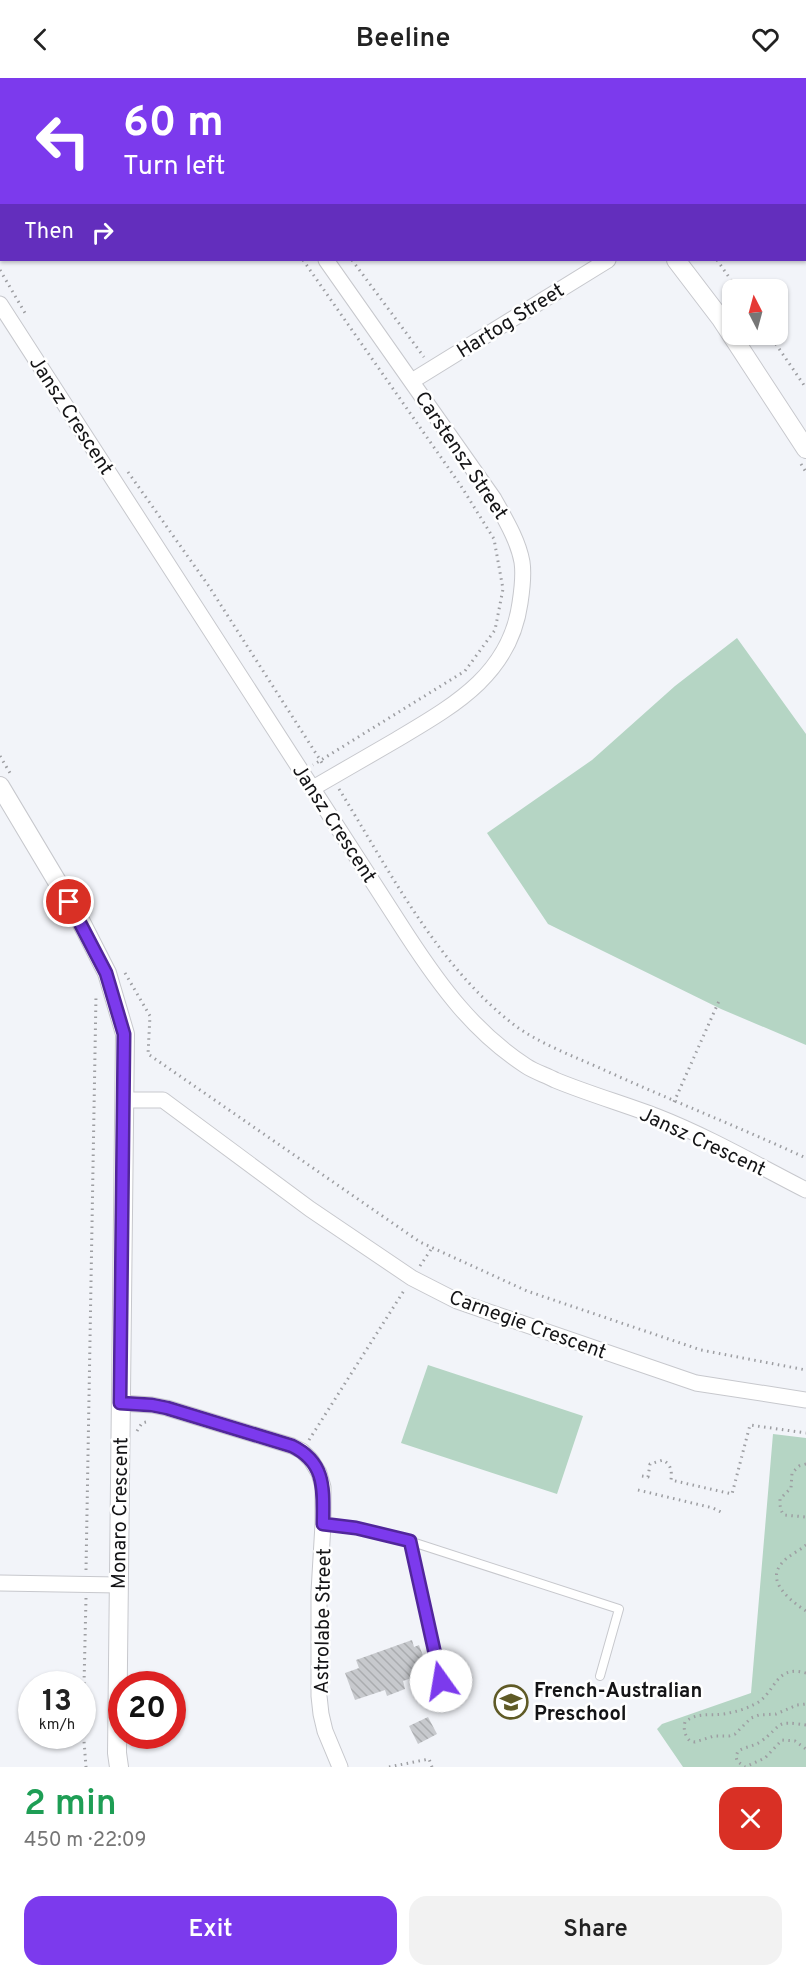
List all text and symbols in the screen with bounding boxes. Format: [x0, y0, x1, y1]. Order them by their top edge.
text: Beeline [356, 22, 450, 56]
icon: back [24, 23, 57, 56]
icon: heart [749, 23, 782, 56]
text: 60 m [123, 98, 224, 151]
icon: left [24, 102, 102, 180]
text: Turn left [123, 150, 225, 184]
icon: right [86, 216, 119, 249]
text: Then [24, 219, 74, 246]
street label: Hartog Street [452, 278, 570, 365]
north arrow [722, 279, 788, 345]
map controls [722, 279, 788, 345]
street label: Jansz Crescent [22, 352, 118, 480]
street label: Carstensz Street [408, 387, 513, 525]
street label: Jansz Crescent [285, 760, 381, 888]
pin [43, 876, 94, 927]
icon: arrive [52, 885, 85, 918]
street label: Jansz Crescent [635, 1102, 770, 1183]
street label: Carnegie Crescent [445, 1285, 610, 1366]
street label: Monaro Crescent [107, 1437, 135, 1589]
street label: Astrolabe Street [310, 1548, 338, 1694]
position arrow [409, 1649, 473, 1713]
speed limit sign: 20 [108, 1671, 186, 1749]
place label: French-Australian Preschool [534, 1679, 702, 1728]
text: 13 [42, 1684, 72, 1721]
school or university icon: French-Australian Preschool [493, 1684, 529, 1720]
text: km/h [39, 1716, 75, 1735]
text: 2 min [24, 1782, 117, 1828]
button: close [719, 1787, 782, 1850]
text: 450 m · 22:09 [24, 1828, 146, 1854]
button: Exit [24, 1896, 397, 1965]
button: Share [409, 1896, 782, 1965]

